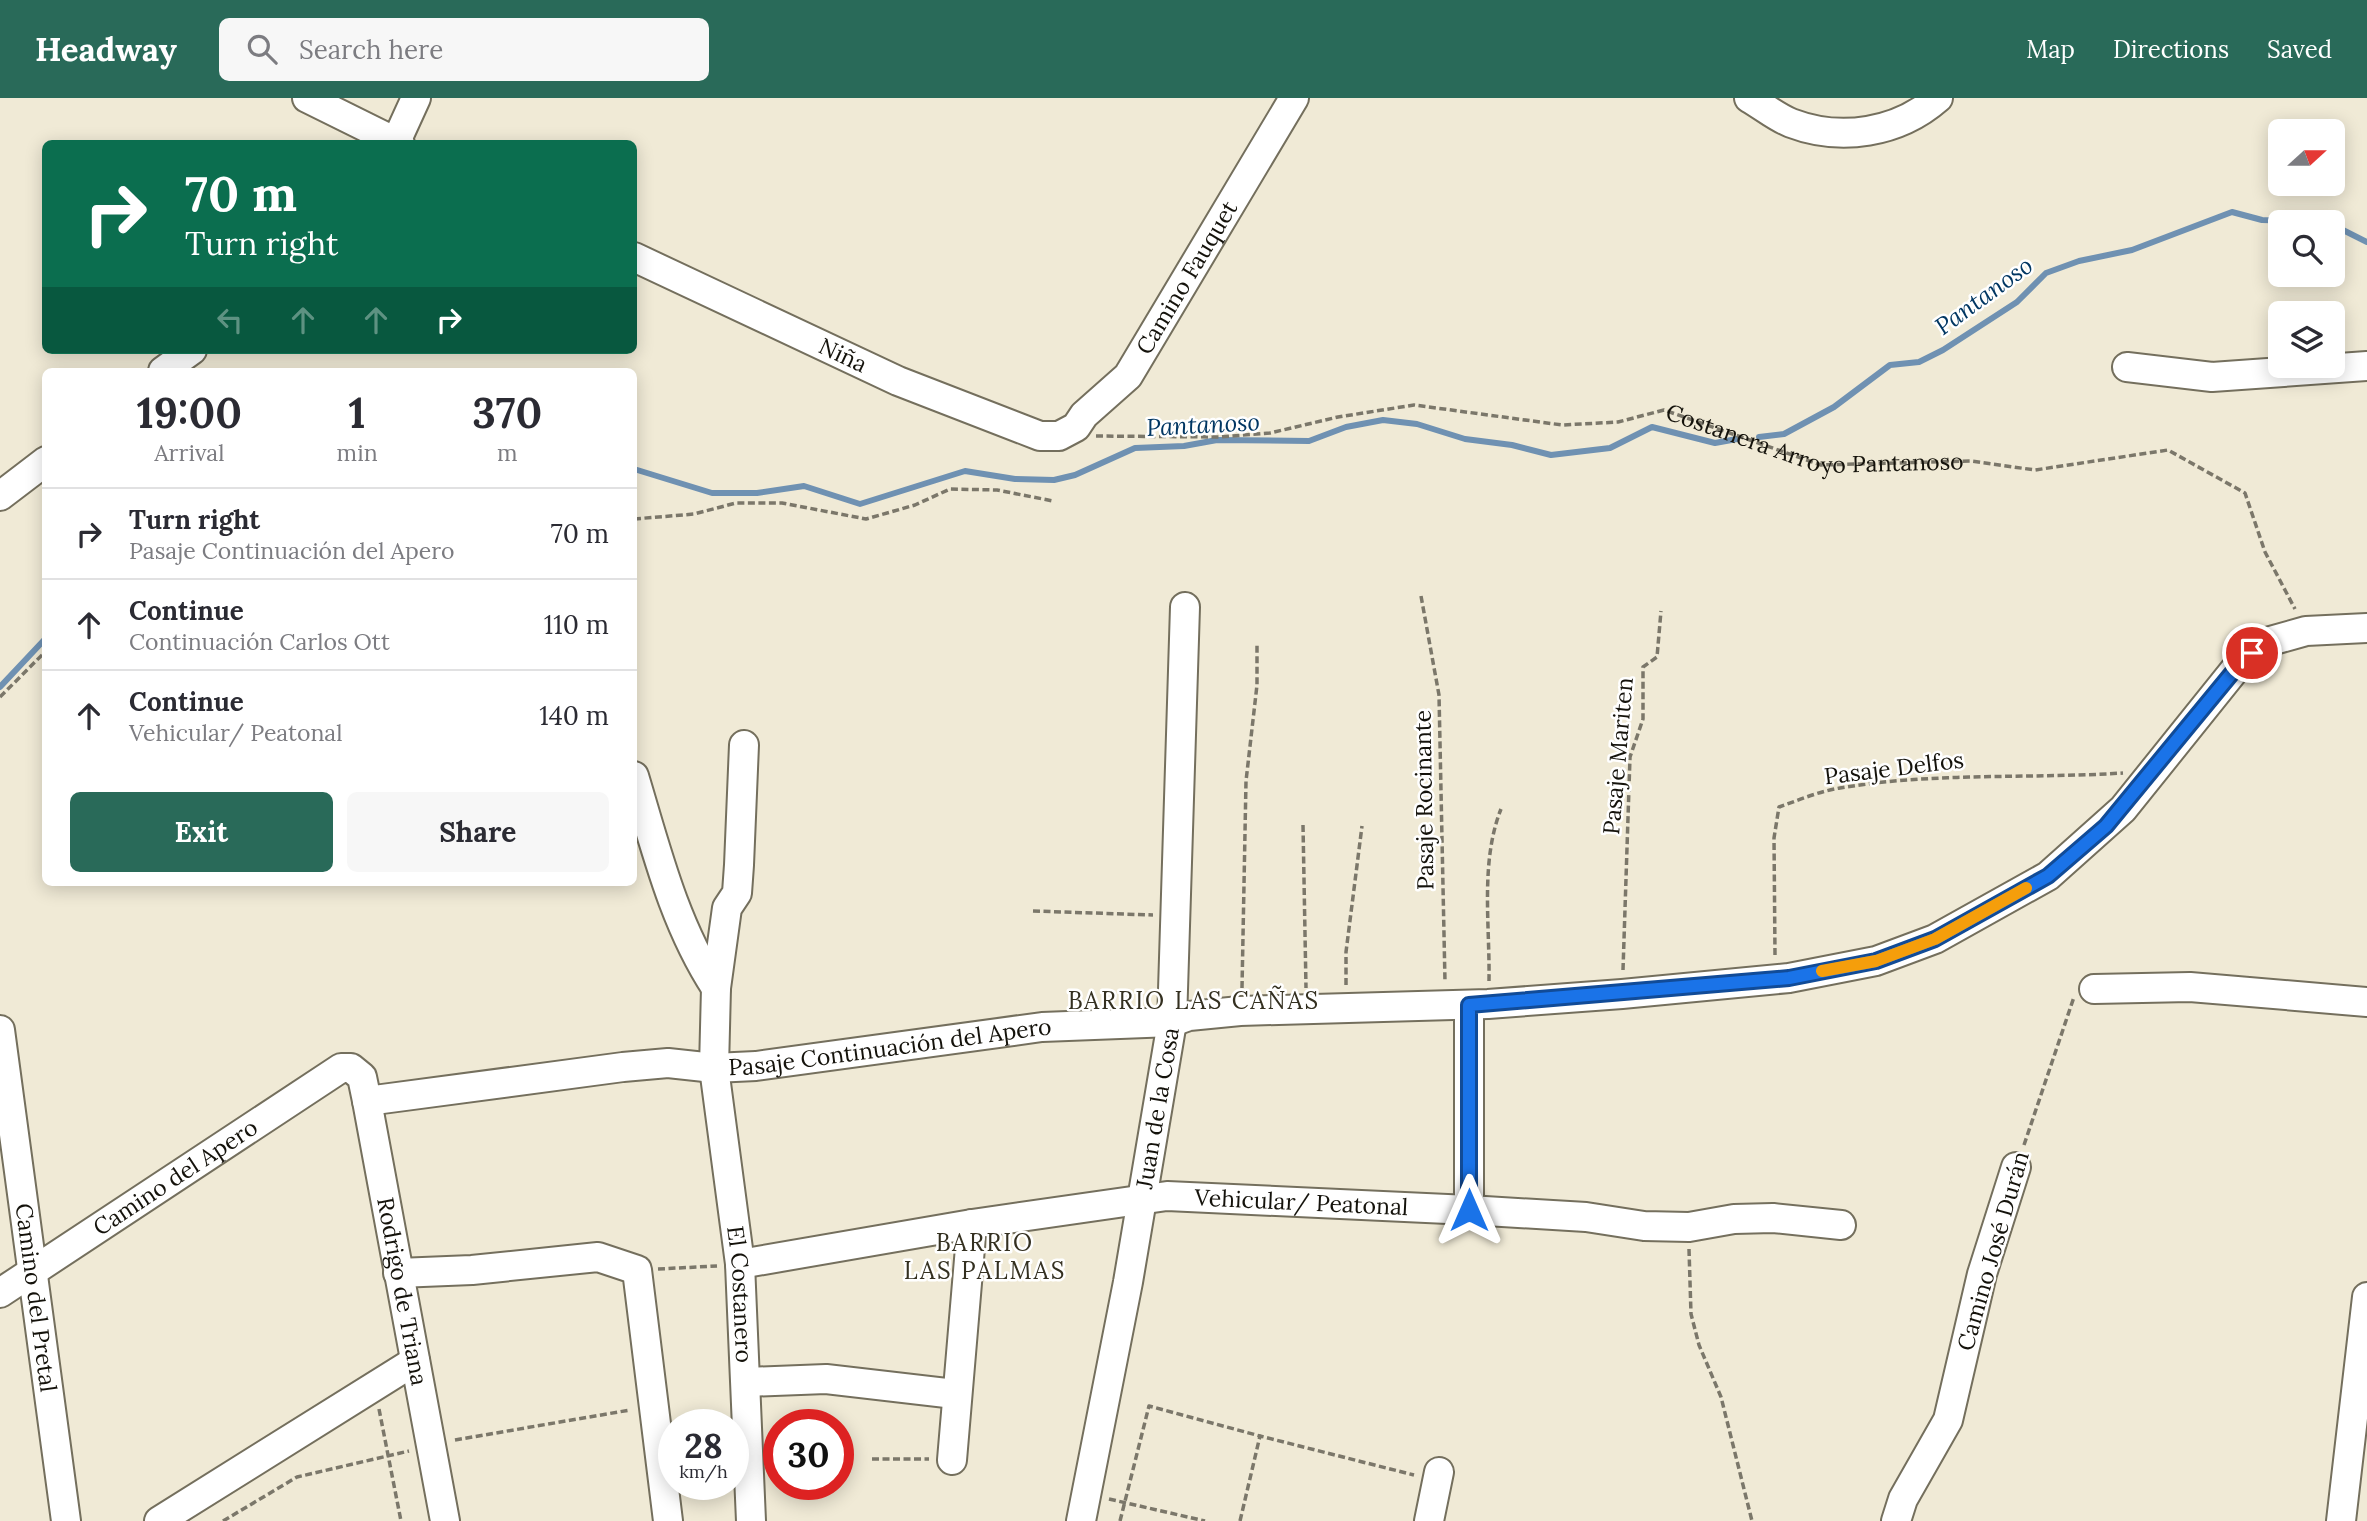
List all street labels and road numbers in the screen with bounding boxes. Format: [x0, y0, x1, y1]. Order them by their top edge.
street label: Camino Fauquet [1129, 195, 1243, 359]
street label: Niña [815, 331, 872, 379]
street label: Costanera Arroyo Pantanoso [1662, 397, 1964, 479]
street label: Pasaje Mariten [1596, 676, 1639, 836]
street label: Pasaje Rocinante [1407, 710, 1440, 890]
street label: Pasaje Delfos [1823, 745, 1965, 790]
street label: Pasaje Continuación del Apero [728, 1012, 1052, 1081]
street label: Juan de la Cosa [1129, 1025, 1185, 1192]
street label: Camino del Apero [87, 1112, 263, 1242]
street label: Camino José Durán [1950, 1148, 2035, 1354]
street label: Vehicular/ Peatonal [1193, 1182, 1409, 1221]
street label: Rodrigo de Triana [371, 1195, 435, 1388]
street label: Camino del Pretal [9, 1201, 64, 1394]
street label: El Costanero [721, 1224, 759, 1363]

